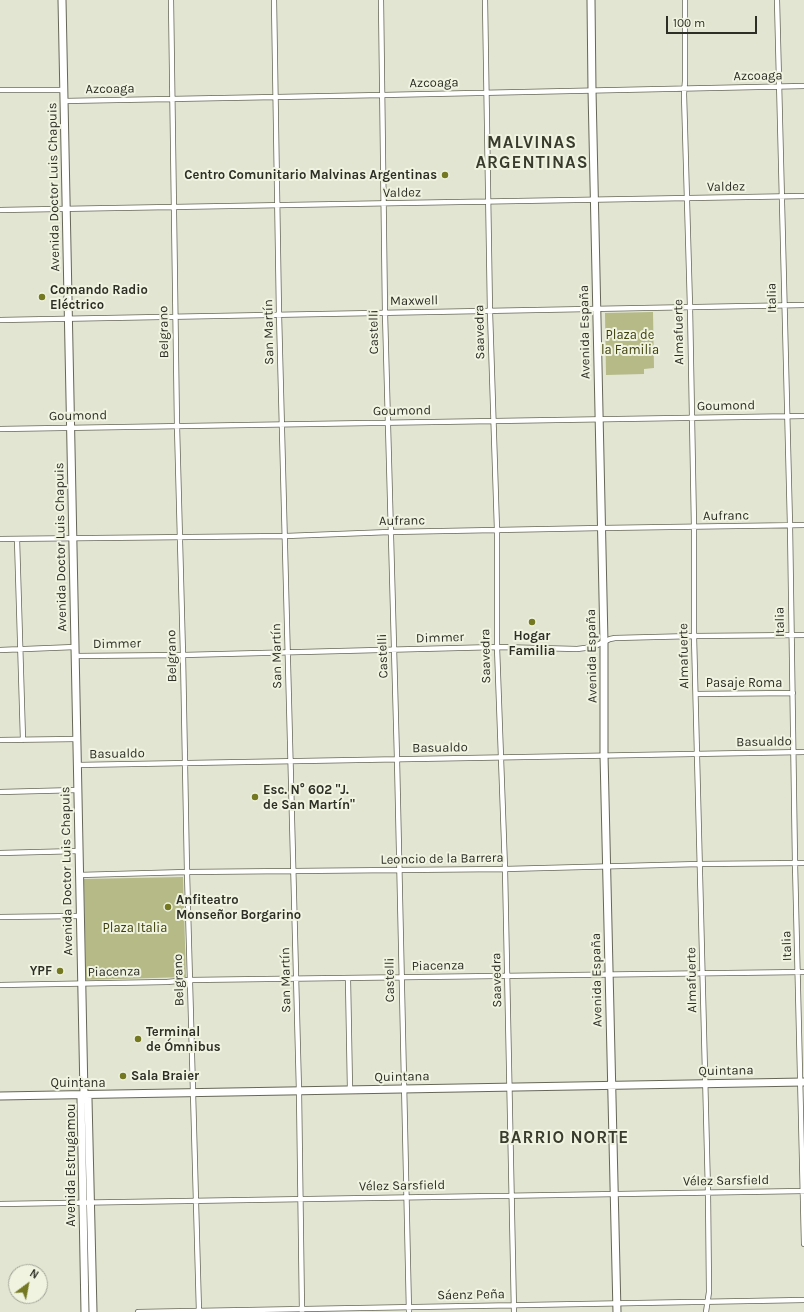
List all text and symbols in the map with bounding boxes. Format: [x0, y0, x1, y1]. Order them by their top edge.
scale bar [668, 8, 759, 34]
text: 100 m [673, 16, 705, 30]
street label: Azcoaga [733, 68, 783, 84]
street label: Azcoaga [409, 75, 459, 91]
street label: Azcoaga [85, 81, 135, 97]
street label: Avenida Doctor Luis Chapuis [45, 102, 63, 272]
district label: MALVINAS ARGENTINAS [475, 133, 589, 173]
place label: Centro Comunitario Malvinas Argentinas [184, 167, 437, 183]
marker: Centro Comunitario Malvinas Argentinas [440, 170, 450, 180]
street label: Valdez [707, 179, 745, 195]
street label: Valdez [383, 185, 421, 201]
place label: Comando Radio Eléctrico [50, 282, 148, 313]
street label: Italia [764, 283, 780, 313]
street label: Avenida España [576, 285, 594, 379]
marker: Comando Radio Eléctrico [37, 292, 47, 302]
street label: Maxwell [390, 293, 438, 309]
street label: San Martín [261, 299, 277, 365]
street label: Almafuerte [671, 299, 687, 365]
street label: Saavedra [472, 304, 488, 360]
street label: Belgrano [156, 306, 172, 358]
street label: Castelli [366, 310, 382, 354]
park label: Plaza de la Familia [601, 327, 659, 358]
street label: Goumond [697, 398, 755, 414]
street label: Goumond [373, 403, 431, 419]
street label: Goumond [49, 408, 107, 424]
street label: Avenida Doctor Luis Chapuis [52, 462, 70, 632]
street label: Aufranc [703, 508, 749, 524]
street label: Aufranc [379, 513, 425, 529]
street label: Italia [772, 607, 788, 637]
street label: Avenida España [583, 609, 601, 703]
marker: Hogar Familia [527, 617, 537, 627]
street label: San Martín [269, 623, 285, 689]
street label: Almafuerte [676, 623, 692, 689]
street label: Saavedra [478, 628, 494, 684]
place label: Hogar Familia [509, 628, 555, 659]
street label: Dimmer [416, 629, 464, 647]
street label: Belgrano [164, 630, 180, 682]
street label: Castelli [374, 633, 392, 679]
street label: Dimmer [93, 636, 141, 652]
street label: Pasaje Roma [706, 675, 782, 691]
street label: Basualdo [736, 734, 792, 750]
street label: Basualdo [412, 740, 468, 756]
street label: Basualdo [89, 746, 145, 762]
place label: Esc. N° 602 "J. de San Martín" [263, 782, 355, 813]
street label: Avenida Doctor Luis Chapuis [58, 786, 76, 956]
marker: Esc. N° 602 "J. de San Martín" [250, 792, 260, 802]
street label: Leoncio de la Barrera [380, 850, 504, 868]
place label: Anfiteatro Monseñor Borgarino [176, 892, 301, 923]
marker: Anfiteatro Monseñor Borgarino [163, 902, 173, 912]
park label: Plaza Italia [103, 920, 167, 936]
street label: Italia [779, 931, 795, 961]
street label: Avenida España [588, 933, 606, 1027]
street label: San Martín [278, 947, 294, 1013]
street label: Almafuerte [684, 947, 700, 1013]
street label: Saavedra [489, 952, 505, 1008]
street label: Belgrano [170, 953, 188, 1007]
street label: Castelli [382, 958, 398, 1002]
street label: Piacenza [411, 958, 465, 974]
place label: YPF [30, 963, 52, 979]
street label: Piacenza [87, 964, 141, 980]
marker: YPF [55, 966, 65, 976]
place label: Terminal de Ómnibus [146, 1024, 221, 1055]
marker: Terminal de Ómnibus [133, 1034, 143, 1044]
street label: Quintana [698, 1063, 754, 1079]
place label: Sala Braier [131, 1068, 199, 1084]
street label: Quintana [374, 1069, 430, 1085]
marker: Sala Braier [118, 1071, 128, 1081]
street label: Quintana [50, 1075, 106, 1091]
street label: Avenida Estrugamou [63, 1103, 79, 1227]
district label: BARRIO NORTE [499, 1128, 629, 1148]
street label: Vélez Sarsfield [683, 1172, 769, 1190]
street label: Vélez Sarsfield [359, 1177, 445, 1195]
north arrow [8, 1264, 48, 1304]
text: N [27, 1267, 41, 1282]
street label: Sáenz Peña [437, 1287, 505, 1303]

